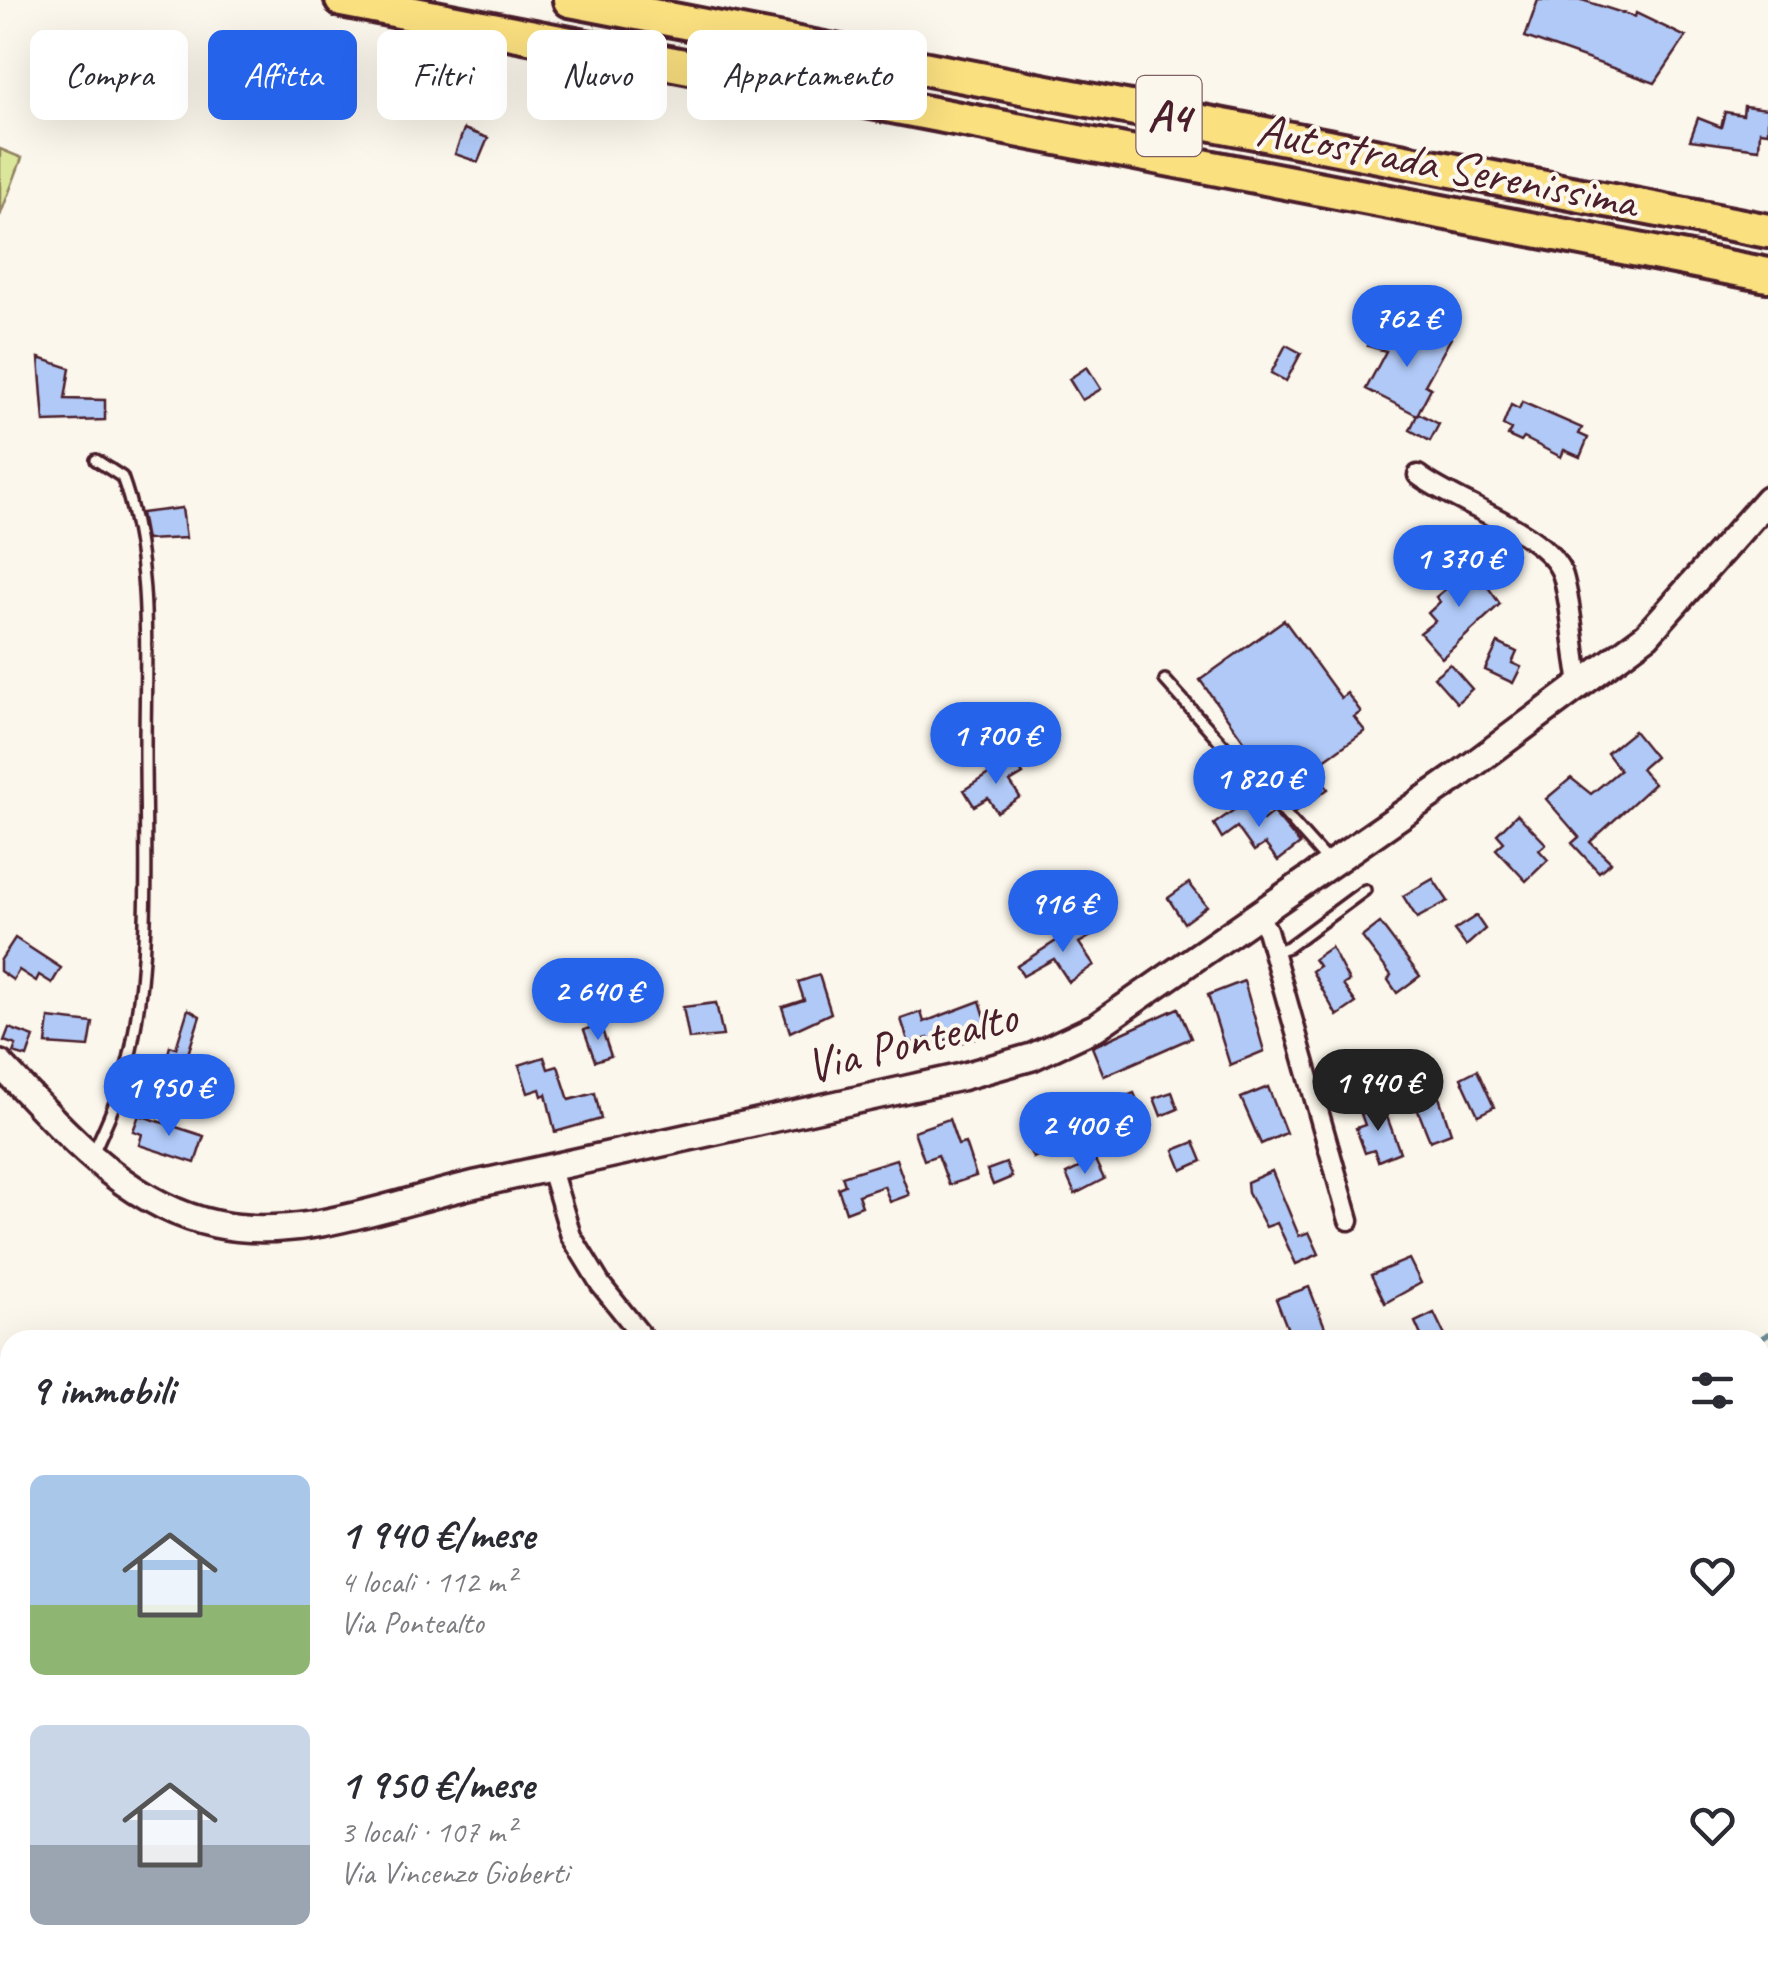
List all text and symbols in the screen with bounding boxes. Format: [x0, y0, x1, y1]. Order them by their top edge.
chip: Compra [30, 30, 188, 120]
chip: Affitta [208, 30, 357, 120]
chip: Filtri [377, 30, 507, 120]
chip: Nuovo [527, 30, 667, 120]
chip: Appartamento [687, 30, 927, 120]
road number: A4 [1136, 76, 1202, 156]
street label: Autostrada Serenissima [1252, 99, 1646, 232]
pin: 762 € [1337, 285, 1477, 370]
text: 762 € [1374, 297, 1440, 338]
pin: 1 370 € [1367, 525, 1551, 610]
text: 1 370 € [1415, 537, 1503, 578]
pin: 1 700 € [904, 702, 1088, 787]
text: 1 700 € [952, 714, 1040, 755]
pin: 1 820 € [1167, 745, 1351, 830]
text: 1 820 € [1215, 757, 1303, 798]
pin: 916 € [993, 870, 1133, 955]
text: 916 € [1030, 882, 1096, 923]
pin: 2 640 € [506, 958, 690, 1043]
text: 2 640 € [554, 970, 642, 1011]
street label: Via Pontealto [799, 985, 1025, 1096]
pin: 1 940 € [1286, 1049, 1470, 1134]
pin: 1 950 € [77, 1054, 261, 1139]
text: 1 940 € [1334, 1061, 1422, 1102]
text: 1 950 € [126, 1066, 212, 1107]
pin: 2 400 € [993, 1092, 1177, 1177]
text: 2 400 € [1041, 1104, 1129, 1145]
icon: filters [1685, 1363, 1740, 1418]
text: 9 immobili [30, 1364, 174, 1417]
text: 1 940 €/mese [340, 1508, 535, 1561]
icon: home [110, 1515, 230, 1635]
icon: heart [1685, 1548, 1740, 1603]
text: 4 locali · 112 m² [340, 1561, 515, 1602]
text: Via Pontealto [340, 1602, 484, 1643]
text: 1 950 €/mese [340, 1758, 534, 1811]
icon: home [110, 1765, 230, 1885]
icon: heart [1685, 1798, 1740, 1853]
text: 3 locali · 107 m² [340, 1811, 515, 1852]
text: Via Vincenzo Gioberti [340, 1852, 569, 1893]

